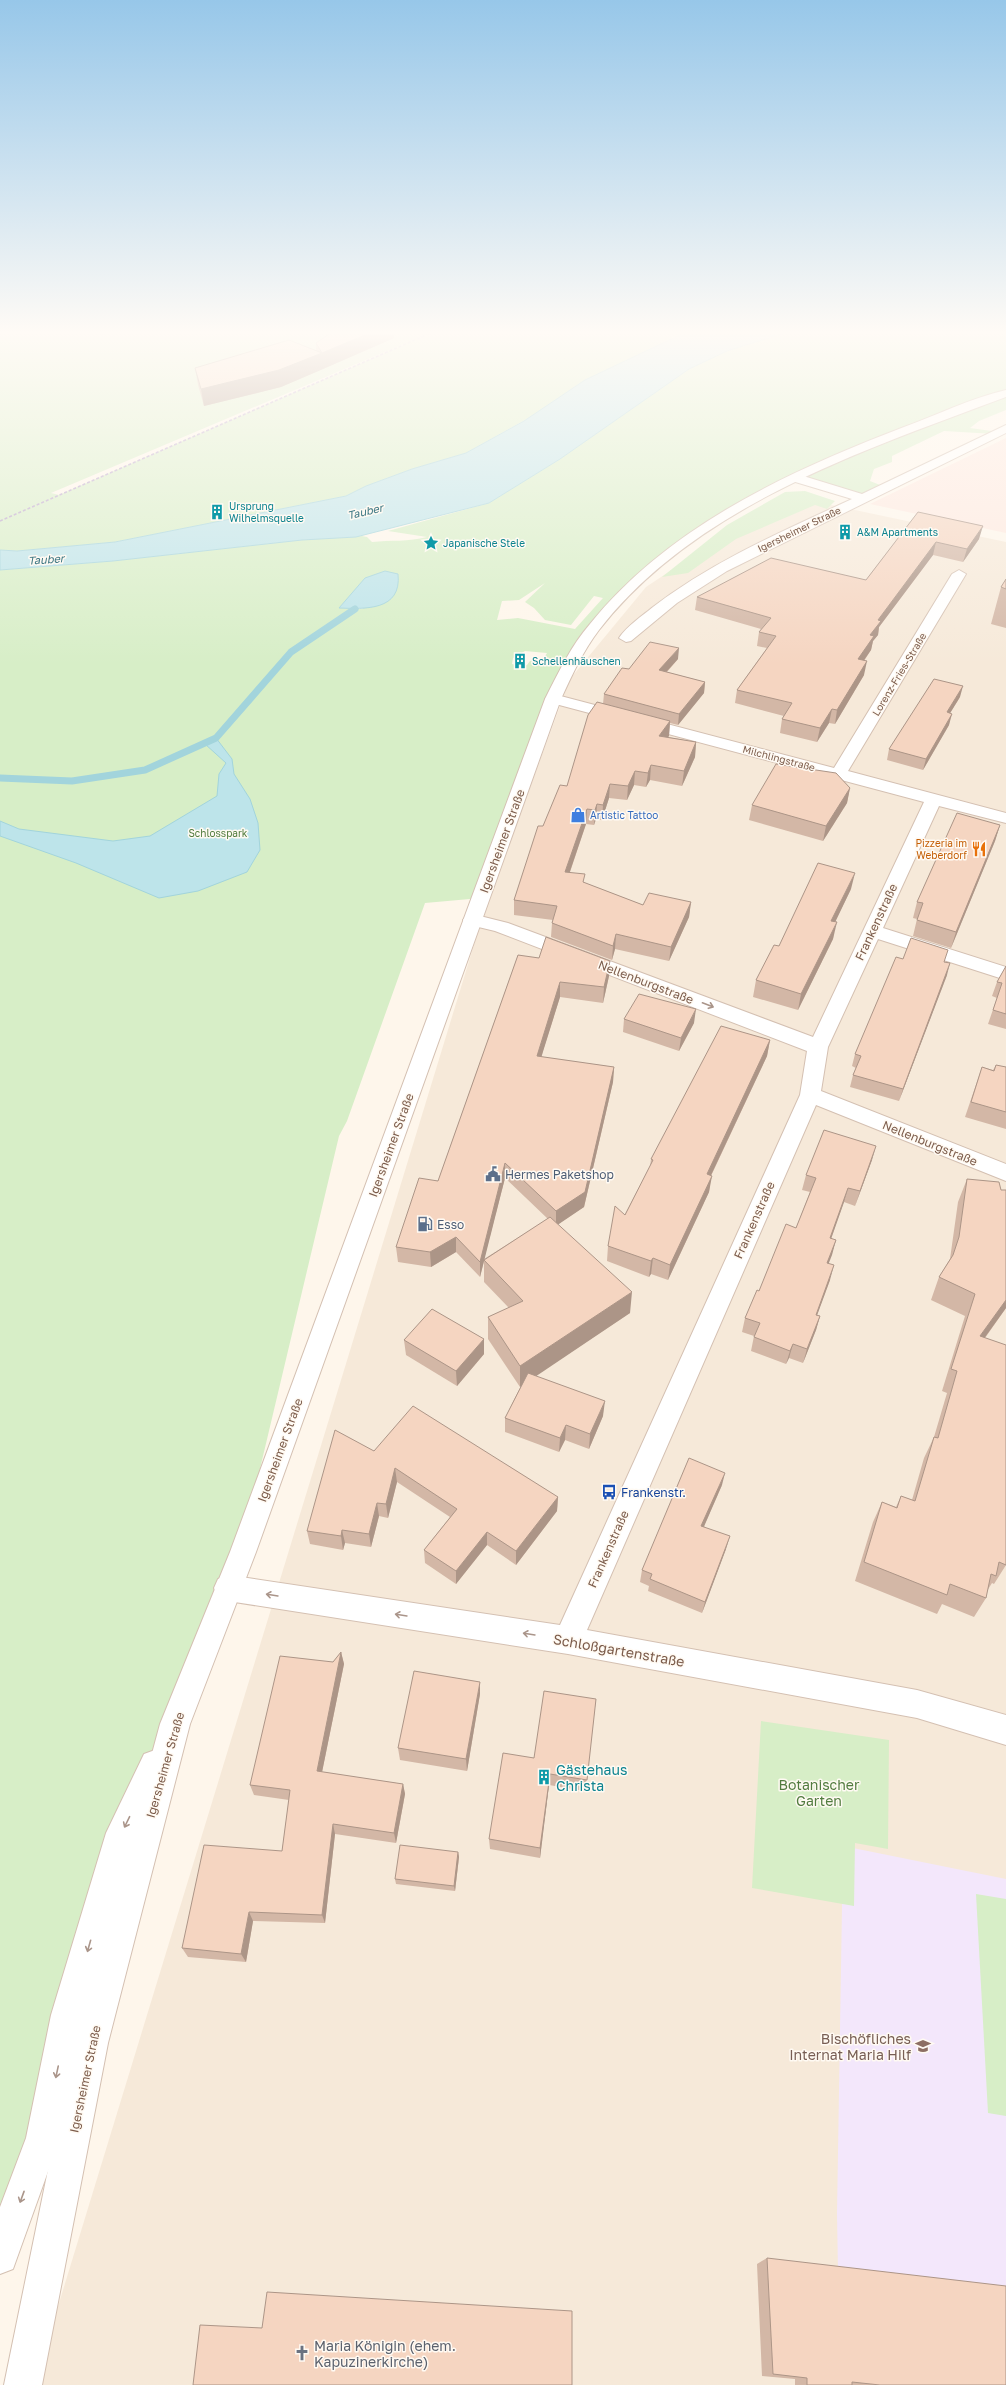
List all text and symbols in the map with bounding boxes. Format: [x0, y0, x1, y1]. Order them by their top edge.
place label: Ursprung Wilhelmsquelle [229, 500, 304, 524]
water label: Tauber [346, 500, 386, 521]
building icon: Ursprung Wilhelmsquelle [208, 503, 226, 521]
street label: Igersheimer Straße [755, 504, 843, 554]
building icon: A&M Apartments [836, 523, 854, 541]
place label: A&M Apartments [857, 526, 938, 538]
place icon: Japanische Stele [422, 534, 440, 552]
place label: Japanische Stele [443, 537, 525, 549]
water label: Tauber [28, 551, 66, 567]
street label: Lorenz-Fries-Straße [869, 630, 929, 718]
building icon: Schellenhäuschen [511, 652, 529, 670]
place label: Schellenhäuschen [532, 655, 621, 667]
street label: Milchlingstraße [741, 743, 817, 773]
street label: Igersheimer Straße [476, 787, 528, 895]
shop icon: Artistic Tattoo [569, 806, 587, 824]
place label: Artistic Tattoo [590, 809, 658, 821]
park label: Schlosspark [188, 827, 248, 839]
place label: Pizzeria im Weberdorf [915, 837, 967, 861]
restaurant icon: Pizzeria im Weberdorf [970, 840, 988, 858]
street label: Frankenstraße [852, 881, 900, 963]
street label: Nellenburgstraße [596, 957, 696, 1007]
one-way arrow [702, 1002, 714, 1010]
street label: Igersheimer Straße [365, 1091, 417, 1199]
street label: Nellenburgstraße [880, 1117, 980, 1169]
public building icon: Hermes Paketshop [484, 1165, 502, 1183]
place label: Hermes Paketshop [505, 1167, 614, 1182]
street label: Frankenstraße [730, 1179, 778, 1261]
fuel station icon: Esso [416, 1215, 434, 1233]
place label: Esso [437, 1217, 464, 1232]
street label: Igersheimer Straße [254, 1396, 306, 1504]
bus stop icon: Frankenstr. [600, 1483, 618, 1501]
place label: Frankenstr. [621, 1485, 686, 1500]
street label: Frankenstraße [584, 1508, 632, 1590]
one-way arrow [266, 1591, 279, 1599]
one-way arrow [395, 1611, 408, 1619]
one-way arrow [523, 1630, 536, 1638]
street label: Schloßgartenstraße [552, 1630, 686, 1670]
street label: Igersheimer Straße [143, 1710, 187, 1820]
place label: Gästehaus Christa [556, 1761, 627, 1794]
building icon: Gästehaus Christa [535, 1768, 553, 1786]
park label: Botanischer Garten [779, 1776, 860, 1809]
one-way arrow [123, 1816, 130, 1828]
one-way arrow [84, 1939, 92, 1952]
street label: Igersheimer Straße [66, 2024, 104, 2134]
place label: Bischöfliches Internat Maria Hilf [789, 2030, 911, 2063]
school or university icon: Bischöfliches Internat Maria Hilf [914, 2037, 932, 2055]
one-way arrow [52, 2065, 60, 2078]
one-way arrow [17, 2190, 25, 2202]
place label: Maria Königin (ehem. Kapuzinerkirche) [314, 2337, 456, 2370]
church icon: Maria Königin (ehem. Kapuzinerkirche) [293, 2344, 311, 2362]

